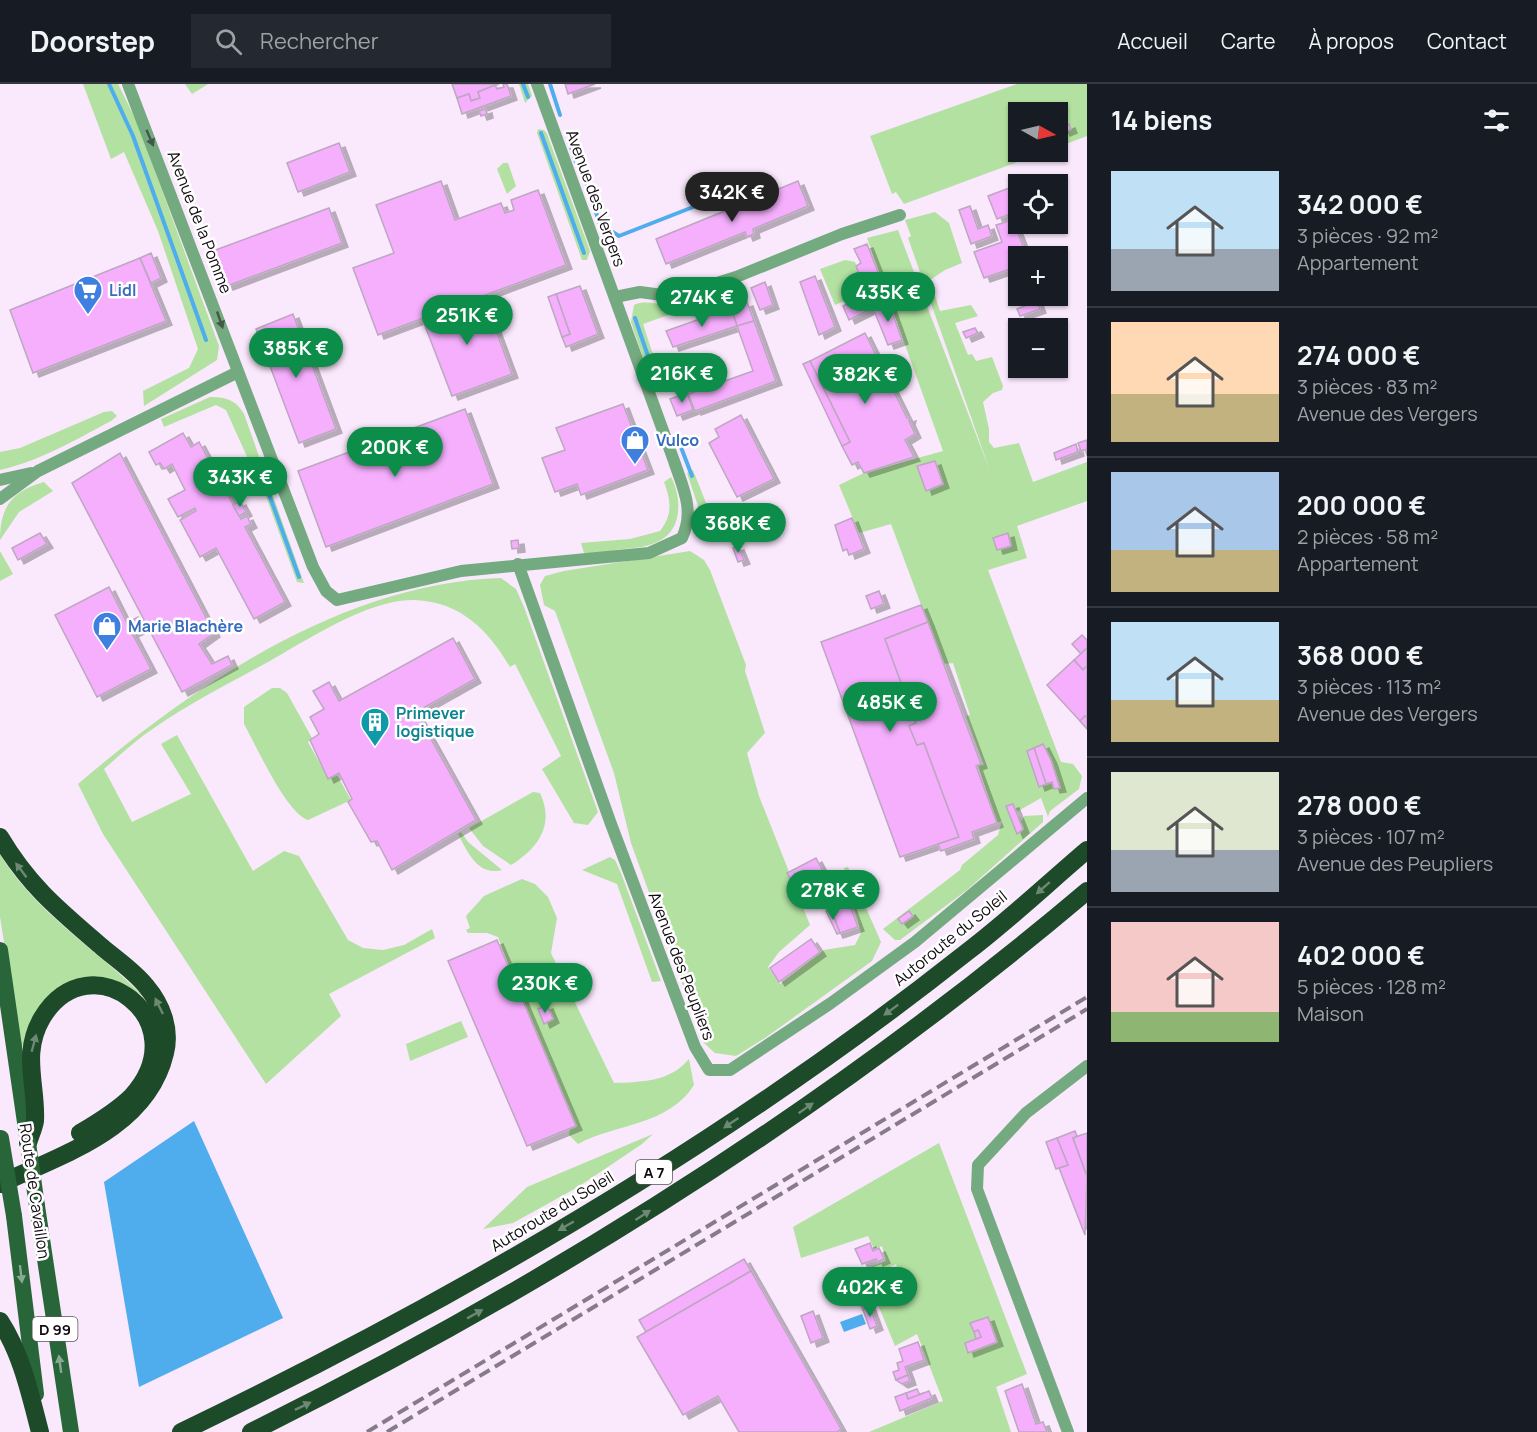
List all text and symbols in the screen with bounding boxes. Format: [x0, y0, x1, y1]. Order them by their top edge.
search box [191, 14, 611, 68]
text: Doorstep [30, 22, 155, 60]
icon: search [212, 25, 245, 58]
text: Rechercher [260, 26, 379, 56]
text: Accueil [1117, 27, 1188, 55]
text: Carte [1221, 27, 1275, 55]
text: À propos [1308, 27, 1394, 55]
text: Contact [1427, 27, 1507, 55]
north arrow [1008, 102, 1068, 162]
map controls [1008, 102, 1068, 378]
text: 14 biens [1111, 102, 1212, 138]
icon: filters [1480, 104, 1513, 137]
street label: Avenue des Vergers [561, 126, 631, 270]
one-way arrow [146, 129, 155, 147]
street label: Avenue de la Pomme [163, 147, 237, 297]
pin: 342K € [683, 172, 781, 223]
button: locate [1008, 174, 1068, 234]
text: 342K € [699, 178, 765, 205]
text: 342 000 € [1297, 186, 1423, 222]
icon: home [1159, 195, 1231, 267]
text: 3 pièces · 92 m² [1297, 222, 1439, 249]
button: + [1008, 246, 1068, 306]
text: Appartement [1297, 249, 1419, 276]
pin: 435K € [839, 272, 937, 323]
supermarket icon: Lidl [72, 274, 104, 316]
pin: 274K € [653, 277, 751, 328]
text: 435K € [855, 278, 921, 305]
place label: Lidl [109, 279, 136, 301]
text: 274K € [670, 283, 734, 310]
pin: 251K € [418, 295, 516, 346]
text: 251K € [436, 301, 498, 328]
one-way arrow [216, 311, 225, 329]
button: − [1008, 318, 1068, 378]
pin: 385K € [247, 328, 345, 379]
text: 385K € [263, 334, 329, 361]
text: 274 000 € [1297, 337, 1421, 373]
icon: home [1159, 346, 1231, 418]
pin: 216K € [633, 353, 731, 404]
pin: 382K € [816, 354, 914, 405]
text: 216K € [650, 359, 714, 386]
text: 382K € [832, 360, 898, 387]
text: 3 pièces · 83 m² [1297, 373, 1437, 400]
text: Avenue des Vergers [1297, 400, 1478, 427]
shop icon: Vulco [619, 424, 651, 466]
pin: 200K € [346, 427, 444, 478]
place label: Vulco [656, 429, 699, 451]
text: 200K € [361, 433, 429, 460]
pin: 343K € [191, 457, 289, 508]
text: 343K € [207, 463, 273, 490]
text: 200 000 € [1297, 487, 1426, 523]
icon: home [1159, 496, 1231, 568]
pin: 368K € [689, 503, 787, 554]
text: 368K € [705, 509, 771, 536]
text: 2 pièces · 58 m² [1297, 523, 1438, 550]
text: Appartement [1297, 550, 1419, 577]
shop icon: Marie Blachère [91, 610, 123, 652]
place label: Marie Blachère [128, 615, 243, 637]
text: 368 000 € [1297, 637, 1424, 673]
icon: home [1159, 646, 1231, 718]
text: 3 pièces · 113 m² [1297, 673, 1441, 700]
pin: 485K € [841, 682, 939, 733]
text: 485K € [857, 688, 923, 715]
text: Avenue des Vergers [1297, 700, 1478, 727]
place label: Primever logistique [396, 702, 475, 742]
building icon: Primever logistique [359, 706, 391, 748]
text: 278 000 € [1297, 787, 1422, 823]
icon: home [1159, 796, 1231, 868]
text: 3 pièces · 107 m² [1297, 823, 1445, 850]
text: Avenue des Peupliers [1297, 850, 1493, 877]
one-way arrow [15, 863, 27, 879]
pin: 278K € [784, 870, 882, 921]
text: 278K € [800, 876, 866, 903]
one-way arrow [1036, 881, 1051, 894]
street label: Autoroute du Soleil [888, 885, 1012, 991]
street label: Avenue des Peupliers [644, 889, 720, 1043]
text: 402 000 € [1297, 937, 1425, 973]
icon: home [1159, 946, 1231, 1018]
pin: 230K € [496, 963, 594, 1014]
text: 230K € [512, 969, 578, 996]
text: 5 pièces · 128 m² [1297, 973, 1446, 1000]
one-way arrow [154, 998, 163, 1015]
text: Maison [1297, 1000, 1364, 1027]
one-way arrow [883, 1004, 899, 1016]
one-way arrow [29, 1033, 39, 1052]
one-way arrow [797, 1102, 813, 1114]
one-way arrow [724, 1117, 740, 1129]
street label: Route de Cavaillon [15, 1122, 55, 1260]
road number: A 7 [636, 1160, 672, 1184]
street label: Autoroute du Soleil [486, 1165, 618, 1257]
one-way arrow [635, 1210, 651, 1221]
one-way arrow [558, 1221, 574, 1232]
one-way arrow [17, 1265, 26, 1284]
pin: 402K € [821, 1267, 919, 1318]
text: 402K € [836, 1273, 904, 1300]
one-way arrow [467, 1309, 484, 1319]
road number: D 99 [32, 1317, 78, 1341]
one-way arrow [56, 1354, 65, 1373]
one-way arrow [295, 1401, 312, 1411]

